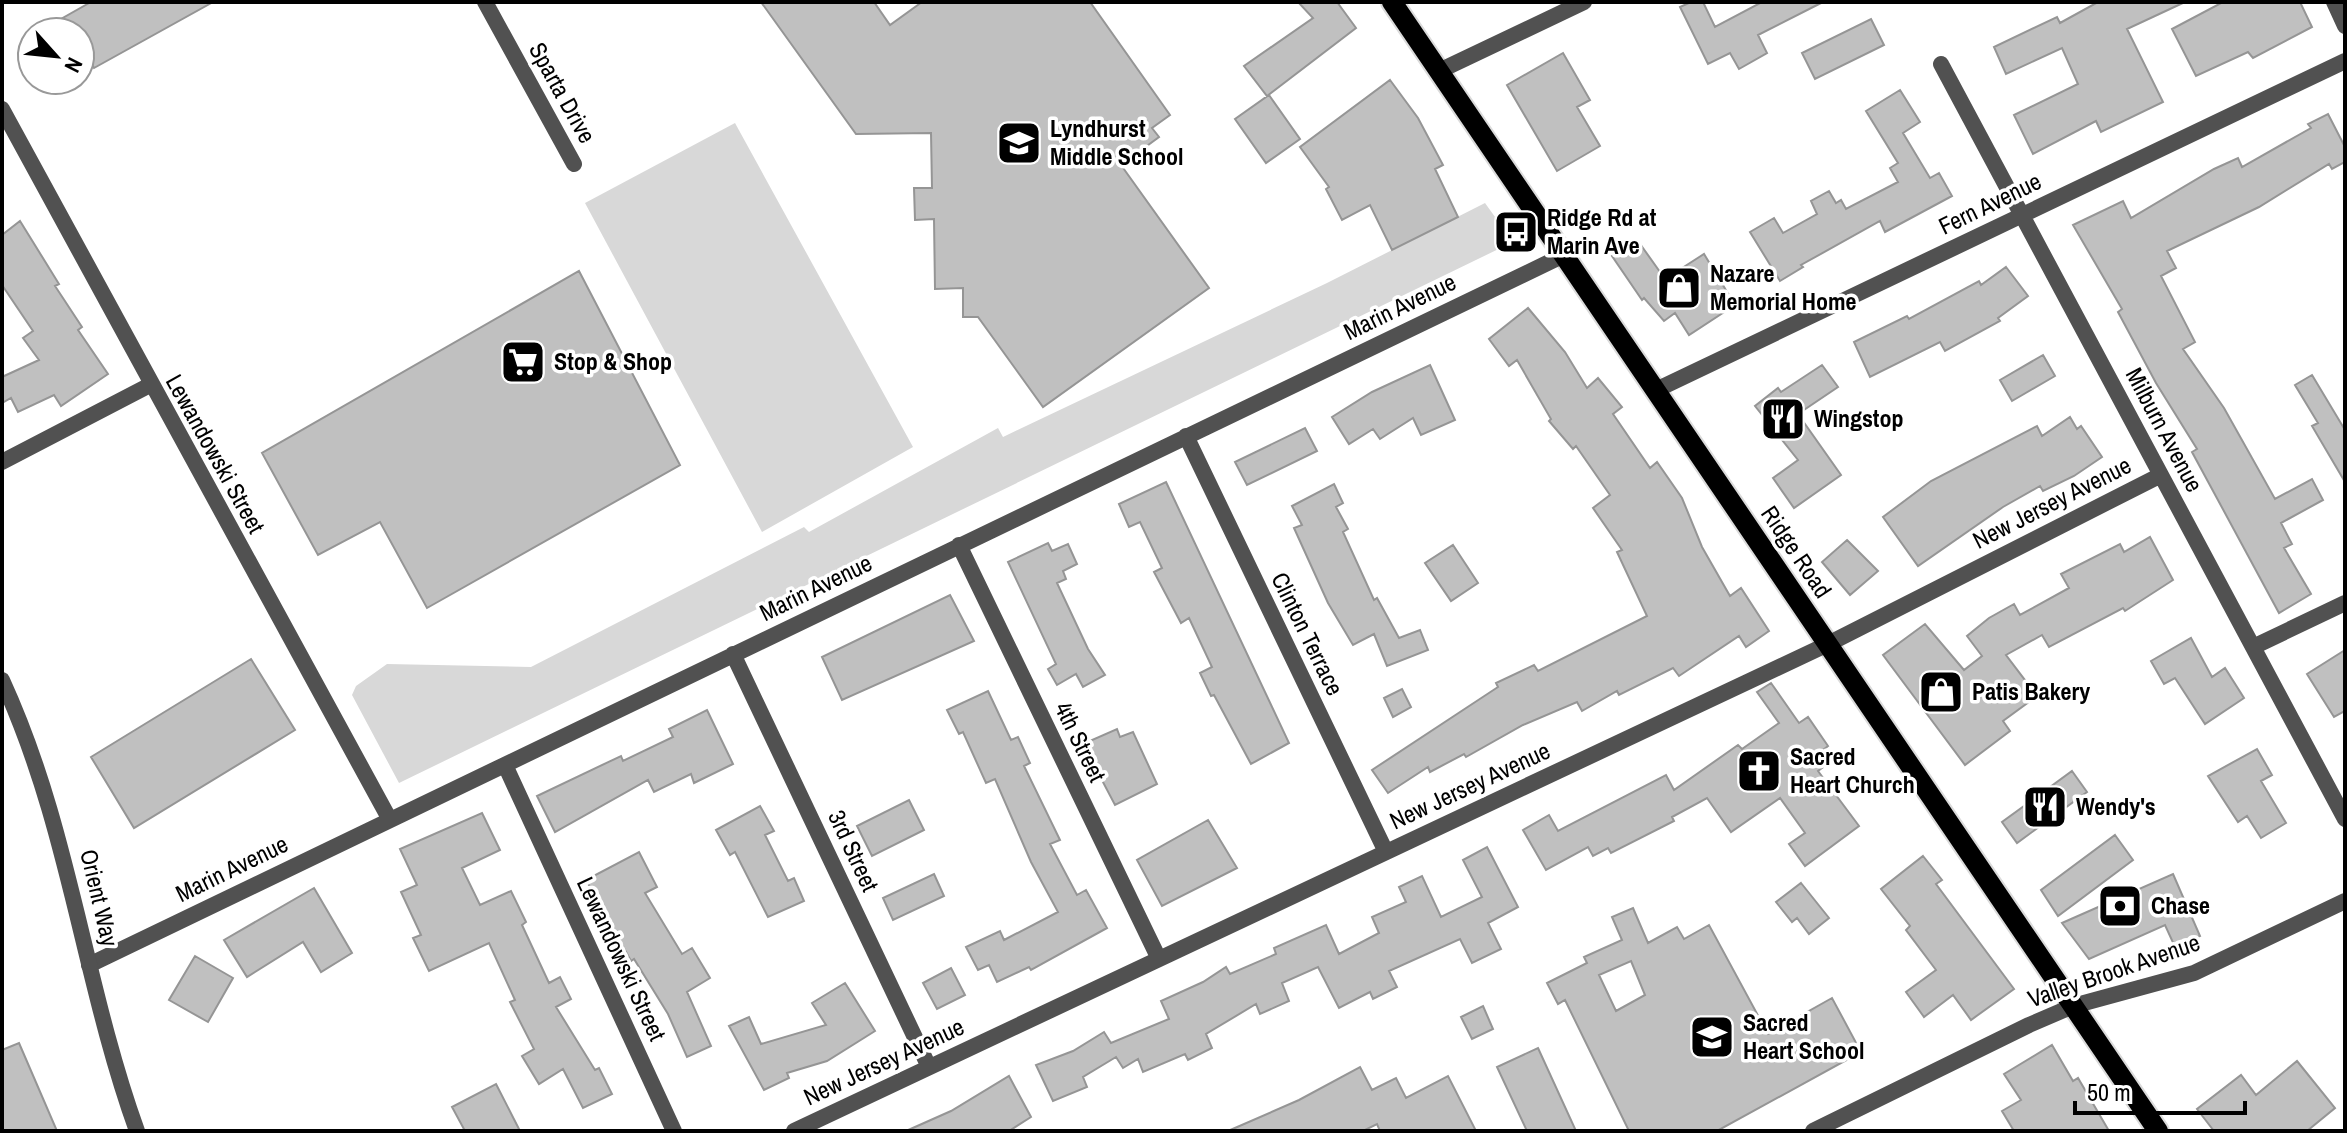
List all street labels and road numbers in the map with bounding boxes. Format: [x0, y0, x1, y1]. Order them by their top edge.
street label: Sparta Drive [522, 36, 604, 149]
street label: Fern Avenue [1933, 165, 2046, 242]
street label: Marin Avenue [1338, 265, 1461, 347]
street label: Milburn Avenue [2119, 362, 2211, 497]
street label: Lewandowski Street [159, 368, 273, 539]
street label: New Jersey Avenue [1967, 448, 2136, 556]
street label: Ridge Road [1754, 499, 1839, 604]
street label: Marin Avenue [754, 546, 877, 628]
street label: Clinton Terrace [1264, 567, 1351, 700]
street label: 4th Street [1048, 696, 1114, 787]
street label: New Jersey Avenue [1384, 734, 1555, 836]
street label: 3rd Street [821, 805, 887, 897]
street label: Marin Avenue [170, 827, 293, 909]
street label: Orient Way [73, 846, 127, 950]
street label: Lewandowski Street [570, 872, 674, 1046]
street label: Valley Brook Avenue [2023, 926, 2204, 1014]
street label: New Jersey Avenue [798, 1010, 969, 1112]

